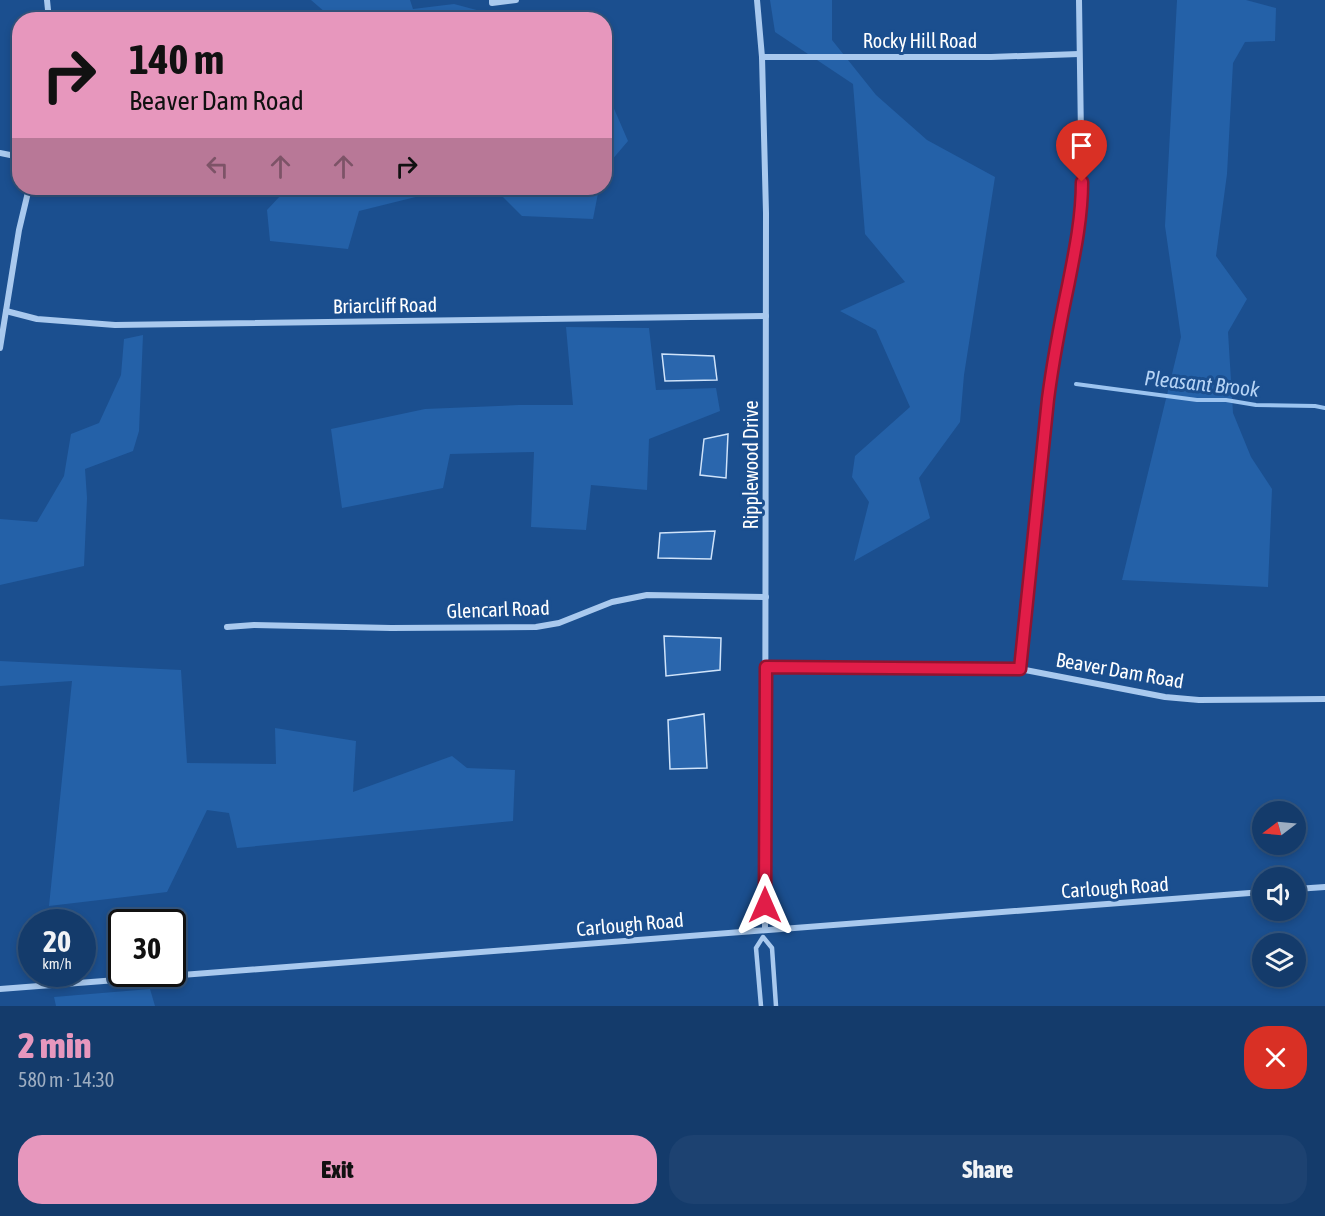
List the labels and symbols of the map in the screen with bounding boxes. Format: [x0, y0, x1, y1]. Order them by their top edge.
street label: Rocky Hill Road [863, 29, 977, 52]
pin [1056, 120, 1107, 182]
street label: Briarcliff Road [333, 293, 437, 317]
water label: Pleasant Brook [1143, 365, 1261, 401]
street label: Ripplewood Drive [739, 400, 762, 530]
street label: Glencarl Road [446, 596, 550, 622]
street label: Beaver Dam Road [1054, 647, 1186, 693]
north arrow [1252, 801, 1306, 855]
street label: Carlough Road [1061, 872, 1169, 902]
position arrow [733, 873, 797, 937]
street label: Carlough Road [575, 908, 685, 940]
speed limit sign: 30 [108, 909, 186, 987]

